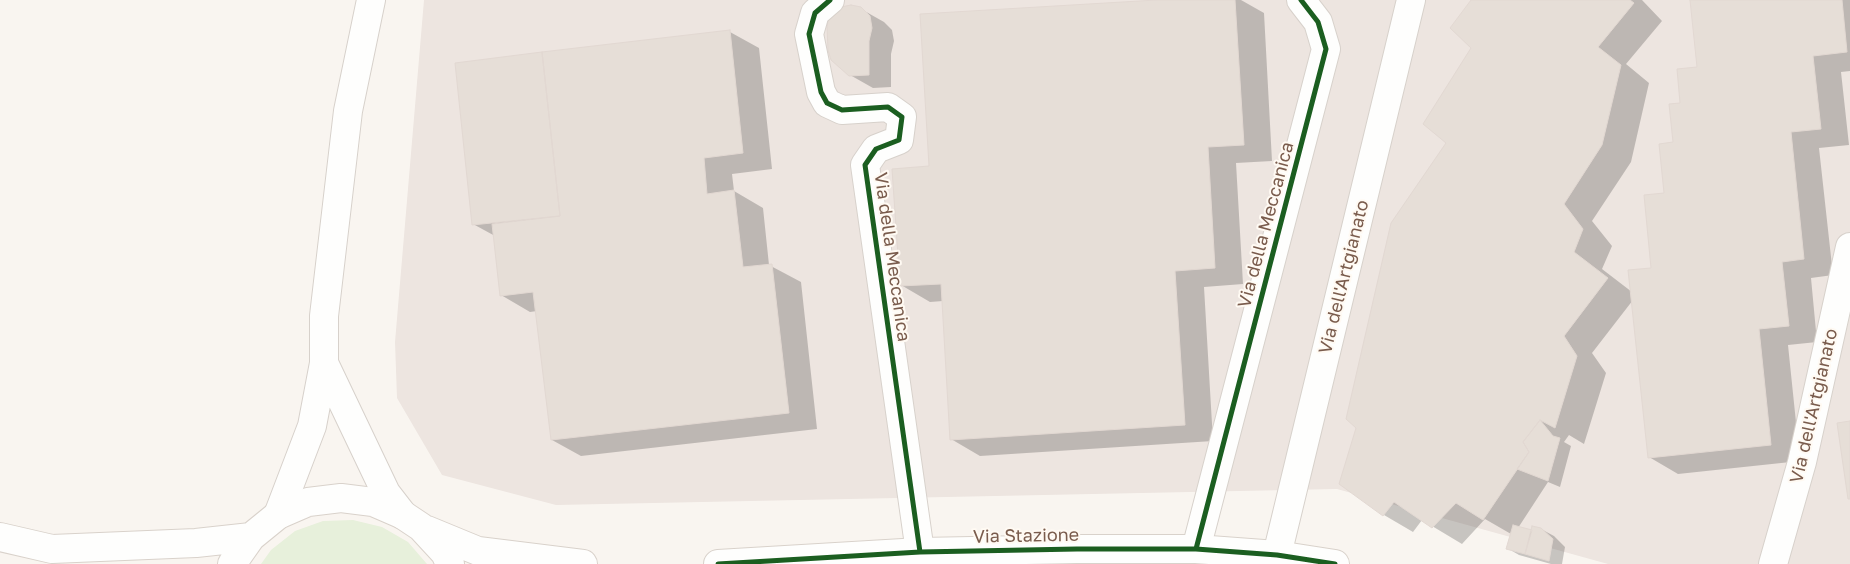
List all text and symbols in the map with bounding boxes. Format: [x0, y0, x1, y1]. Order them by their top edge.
street label: Via della Meccanica [1233, 140, 1299, 310]
street label: Via della Meccanica [869, 171, 915, 343]
street label: Via dell'Artgianato [1314, 198, 1374, 356]
street label: Via dell'Artgianato [1786, 327, 1842, 485]
street label: Via Stazione [973, 524, 1079, 548]

